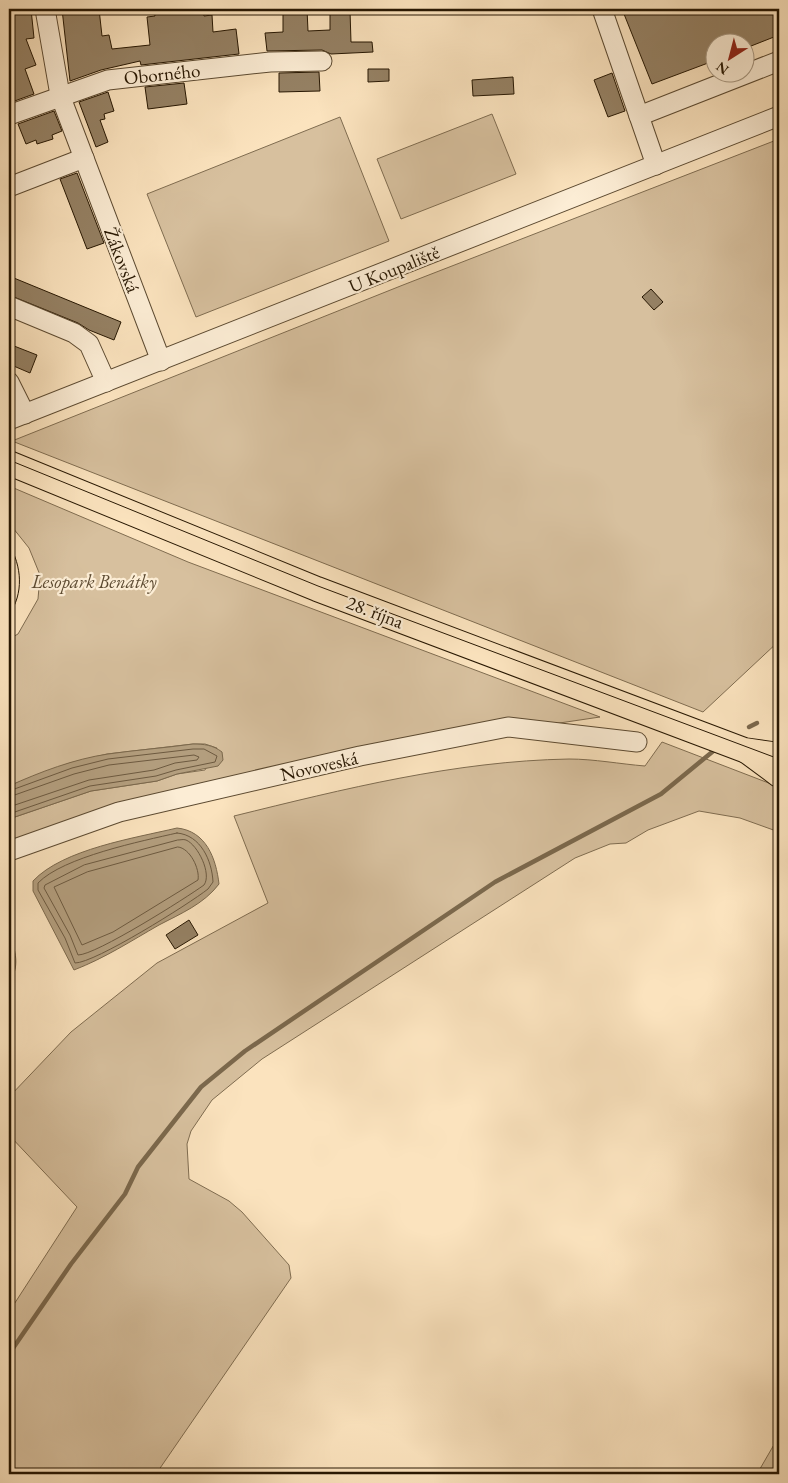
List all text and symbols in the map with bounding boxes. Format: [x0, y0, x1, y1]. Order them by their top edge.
north arrow [706, 32, 756, 82]
street label: Oborného [123, 58, 201, 90]
text: N [712, 58, 732, 79]
street label: Žákovská [98, 224, 146, 297]
street label: U Koupaliště [345, 239, 443, 299]
park label: Lesopark Benátky [30, 569, 157, 594]
street label: 28. října [343, 590, 408, 634]
street label: Novoveská [278, 745, 361, 787]

